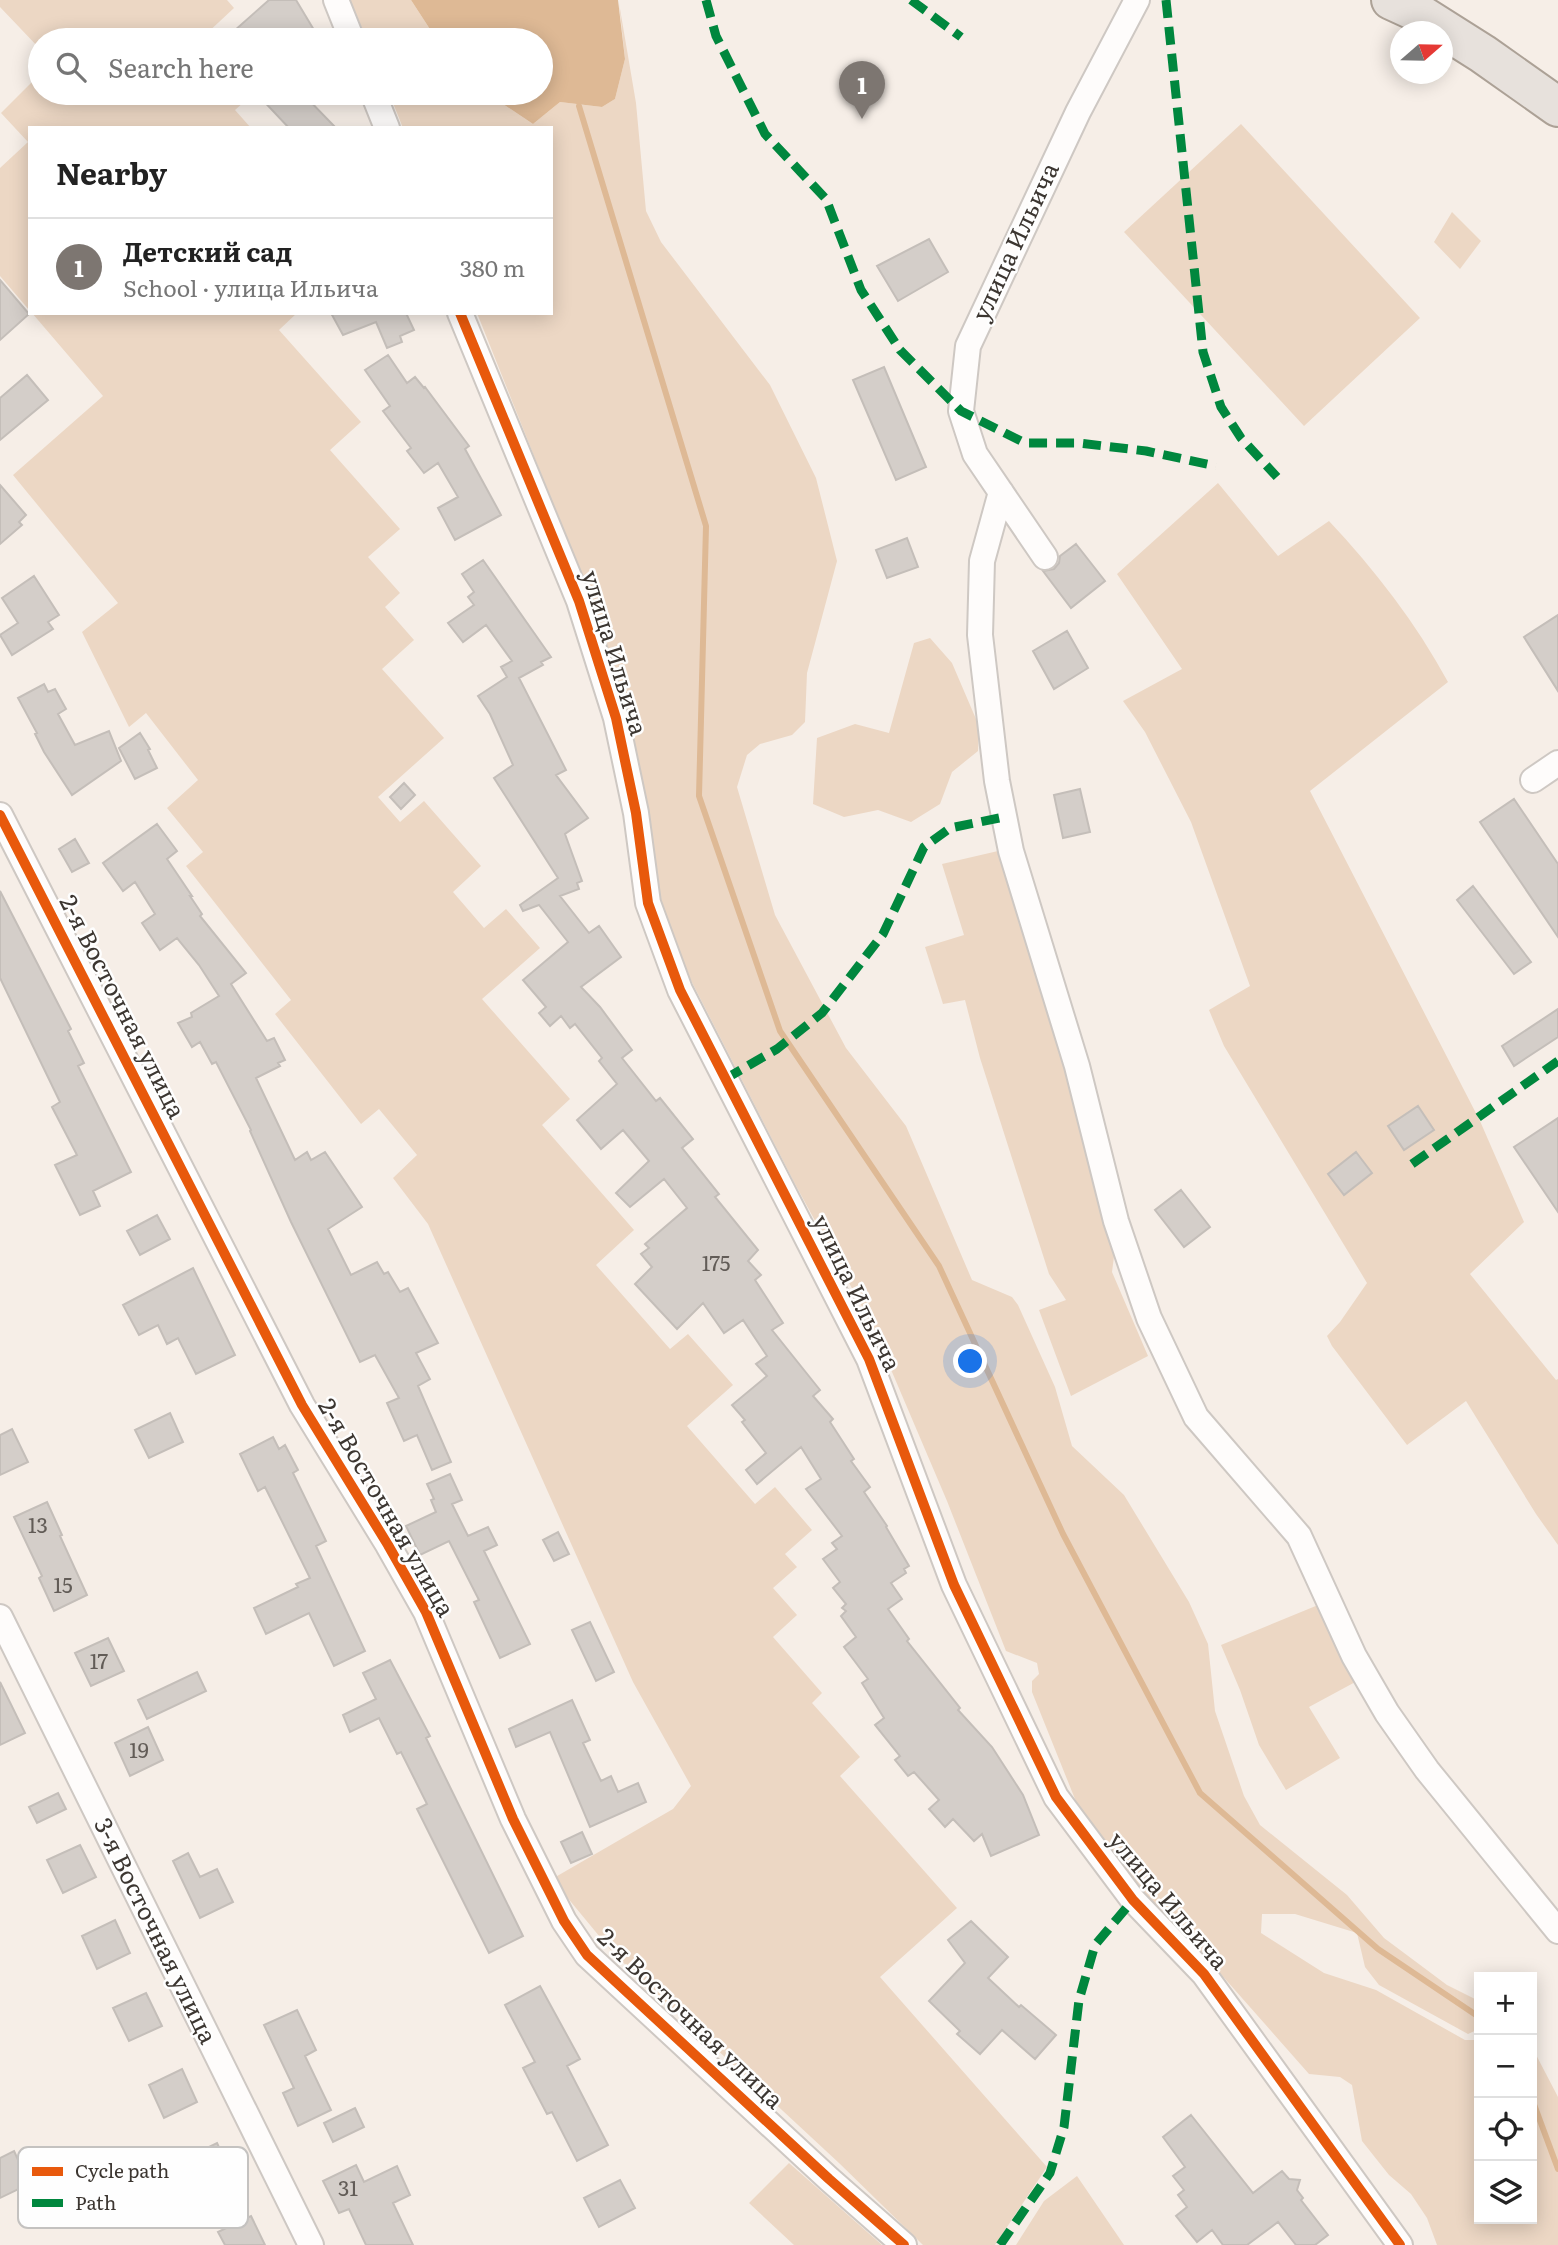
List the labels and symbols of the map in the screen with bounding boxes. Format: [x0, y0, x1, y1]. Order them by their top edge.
north arrow [1390, 21, 1453, 84]
pin: 1 [839, 61, 885, 119]
street label: улица Ильича [962, 156, 1066, 326]
street label: улица Ильича [575, 565, 658, 739]
street label: 2-я Восточная улица [53, 888, 196, 1124]
street label: улица Ильича [805, 1207, 911, 1377]
house number: 175 [702, 1246, 730, 1277]
your location [953, 1344, 987, 1378]
street label: 2-я Восточная улица [311, 1391, 465, 1622]
house number: 13 [28, 1508, 48, 1539]
house number: 15 [53, 1568, 73, 1599]
house number: 17 [90, 1644, 109, 1675]
house number: 19 [129, 1733, 149, 1764]
street label: 3-я Восточная улица [87, 1811, 227, 2049]
street label: улица Ильича [1102, 1823, 1238, 1976]
street label: 2-я Восточная улица [591, 1919, 793, 2116]
legend [18, 2147, 248, 2228]
text: Cycle path [75, 2156, 169, 2184]
house number: 31 [338, 2171, 358, 2202]
text: Path [75, 2188, 116, 2216]

